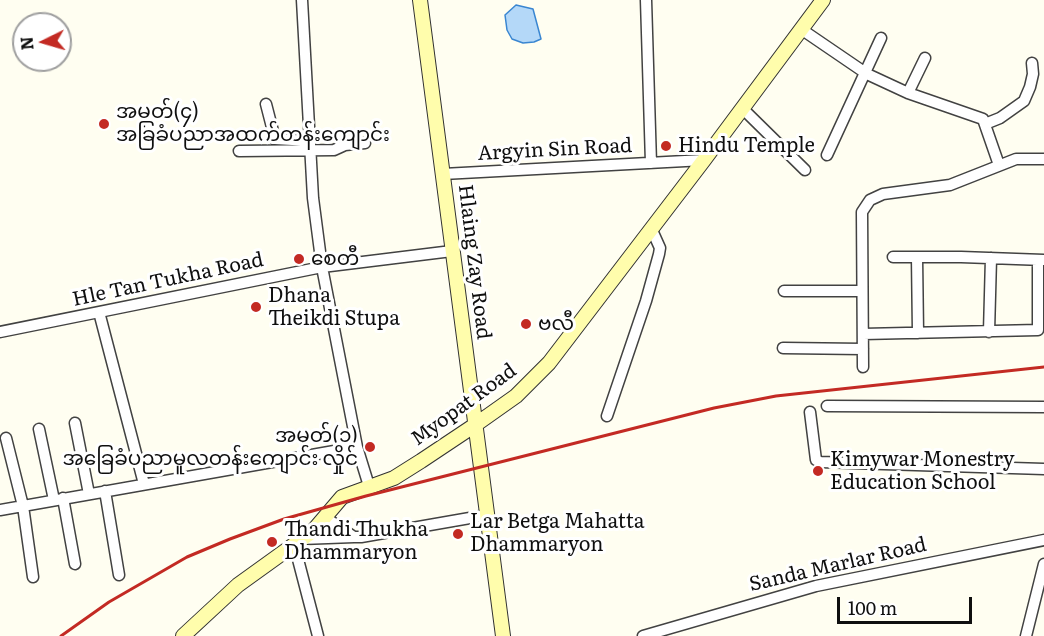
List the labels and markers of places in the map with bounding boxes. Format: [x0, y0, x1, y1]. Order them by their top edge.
place label: အမှတ်(၄) အခြခံပညာအထက်တန်းကျောင်း [116, 100, 390, 147]
marker: အမှတ်(၄) အခြခံပညာအထက်တန်းကျောင်း [97, 117, 111, 131]
place label: Hindu Temple [678, 134, 815, 158]
marker: Hindu Temple [659, 139, 673, 153]
place label: စေတီ [311, 247, 359, 271]
marker: စေတီ [292, 252, 306, 266]
place label: Dhana Theikdi Stupa [268, 284, 400, 331]
marker: Dhana Theikdi Stupa [249, 300, 263, 314]
place label: ဗလီ [538, 312, 574, 336]
marker: ဗလီ [519, 317, 533, 331]
place label: အမှတ်(၁) အခြေခံပညာမူလတန်းကျောင်း လှိုင် [63, 424, 358, 471]
marker: အမှတ်(၁) အခြေခံပညာမူလတန်းကျောင်း လှိုင် [363, 440, 377, 454]
place label: Kimywar Monestry Education School [830, 448, 1014, 495]
marker: Kimywar Monestry Education School [811, 464, 825, 478]
place label: Lar Betga Mahatta Dhammaryon [470, 510, 644, 557]
place label: Thandi Thukha Dhammaryon [284, 518, 428, 565]
marker: Lar Betga Mahatta Dhammaryon [451, 527, 465, 541]
marker: Thandi Thukha Dhammaryon [265, 535, 279, 549]

